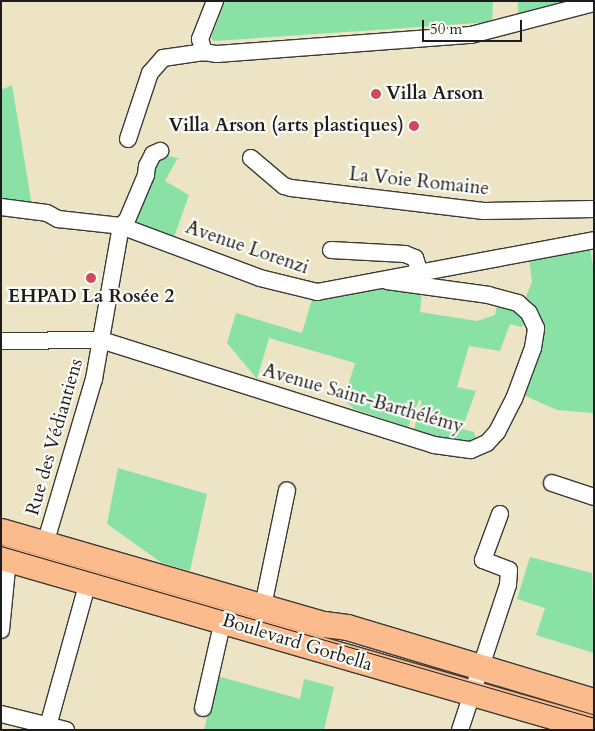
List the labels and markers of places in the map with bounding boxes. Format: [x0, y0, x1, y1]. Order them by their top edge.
place label: Villa Arson [386, 83, 484, 105]
marker: Villa Arson [370, 88, 382, 100]
place label: Villa Arson (arts plastiques) [168, 115, 404, 137]
marker: Villa Arson (arts plastiques) [408, 120, 420, 132]
marker: EHPAD La Rosée 2 [85, 272, 97, 284]
place label: EHPAD La Rosée 2 [8, 286, 174, 308]

